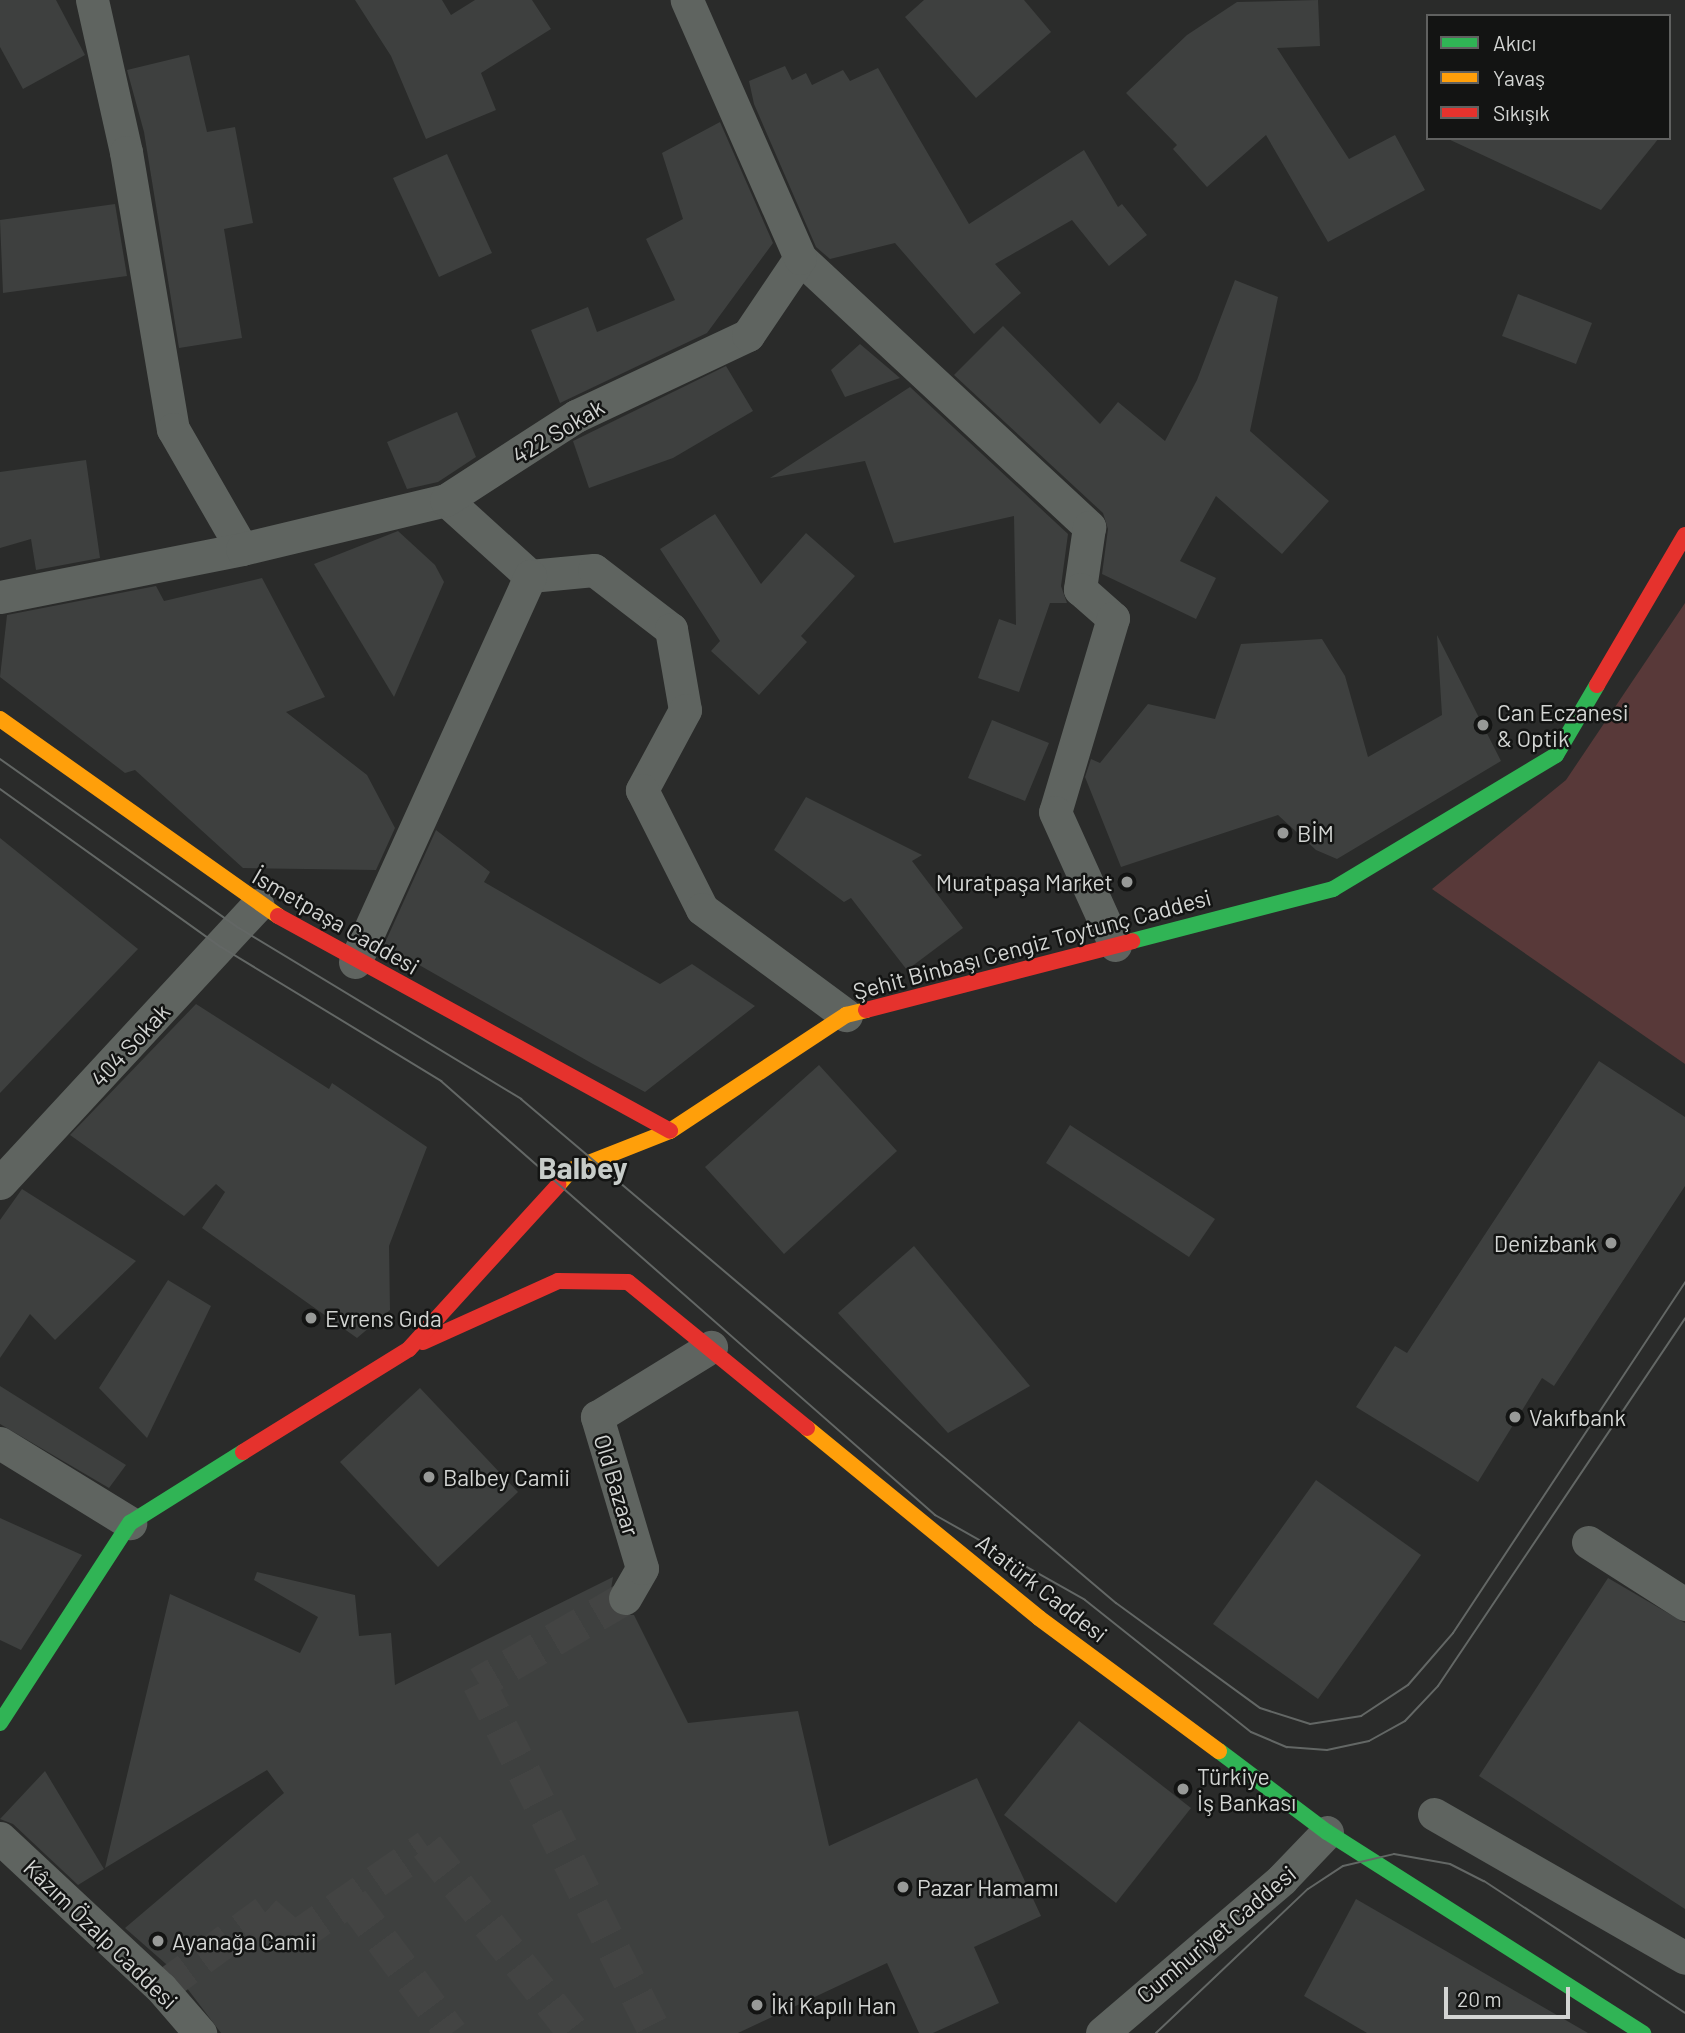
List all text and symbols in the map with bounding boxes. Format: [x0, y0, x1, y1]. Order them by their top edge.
legend [1426, 14, 1671, 140]
text: Akıcı [1493, 30, 1536, 55]
text: Yavaş [1493, 65, 1545, 90]
text: Sıkışık [1493, 100, 1550, 125]
street label: 422 Sokak [507, 393, 609, 469]
place label: Can Eczanesi & Optik [1497, 698, 1629, 752]
marker: Can Eczanesi & Optik [1475, 717, 1491, 733]
place label: BİM [1297, 819, 1334, 847]
marker: BİM [1275, 825, 1291, 841]
street label: İsmetpaşa Caddesi [248, 862, 424, 980]
place label: Muratpaşa Market [936, 868, 1113, 896]
marker: Muratpaşa Market [1119, 874, 1135, 890]
street label: Şehit Binbaşı Cengiz Toytunç Caddesi [850, 883, 1214, 1005]
street label: 404 Sokak [85, 998, 175, 1092]
district label: Balbey [538, 1149, 628, 1185]
place label: Denizbank [1494, 1229, 1597, 1257]
marker: Denizbank [1603, 1235, 1619, 1251]
place label: Evrens Gıda [325, 1304, 442, 1332]
marker: Evrens Gıda [303, 1310, 319, 1326]
place label: Vakıfbank [1529, 1403, 1626, 1431]
marker: Vakıfbank [1507, 1409, 1523, 1425]
street label: Old Bazaar [588, 1431, 646, 1539]
place label: Balbey Camii [443, 1463, 570, 1491]
marker: Balbey Camii [421, 1469, 437, 1485]
street label: Atatürk Caddesi [971, 1528, 1113, 1648]
place label: Türkiye İş Bankası [1197, 1762, 1296, 1816]
marker: Türkiye İş Bankası [1175, 1781, 1191, 1797]
street label: Kâzım Özalp Caddesi [18, 1854, 184, 2014]
street label: Cumhuriyet Caddesi [1131, 1859, 1301, 2009]
place label: Pazar Hamamı [917, 1873, 1059, 1901]
marker: Pazar Hamamı [895, 1879, 911, 1895]
place label: Ayanağa Camii [172, 1927, 317, 1955]
marker: Ayanağa Camii [150, 1933, 166, 1949]
scale bar [1447, 1974, 1573, 2018]
text: 20 m [1457, 1986, 1502, 2011]
place label: İki Kapılı Han [771, 1991, 896, 2019]
marker: İki Kapılı Han [749, 1997, 765, 2013]

